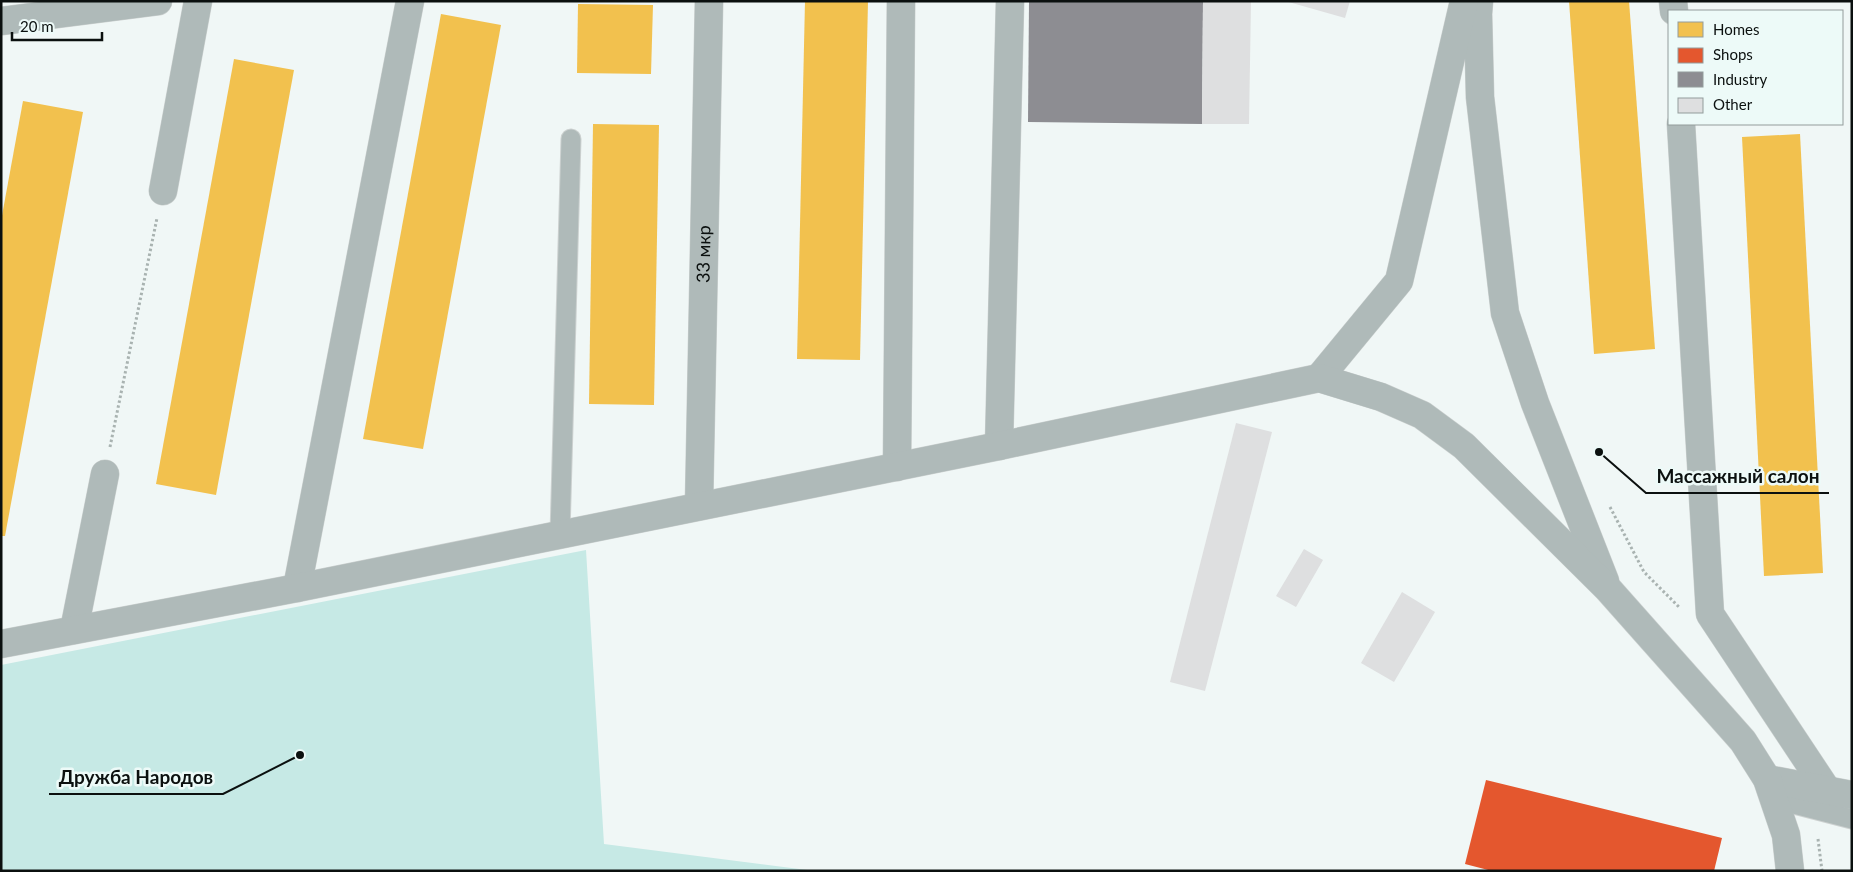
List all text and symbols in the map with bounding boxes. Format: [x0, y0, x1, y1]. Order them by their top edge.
scale bar [12, 10, 102, 42]
legend [1668, 10, 1843, 125]
text: 20 m [20, 17, 54, 35]
text: Homes [1713, 20, 1759, 38]
text: Shops [1713, 45, 1753, 63]
text: Industry [1713, 70, 1768, 88]
text: Other [1713, 95, 1753, 113]
street label: 33 мкр [691, 225, 715, 283]
callout: Массажный салон [1646, 459, 1829, 493]
text: Массажный салон [1656, 464, 1820, 487]
callout: Дружба Народов [49, 760, 223, 794]
text: Дружба Народов [59, 765, 213, 788]

